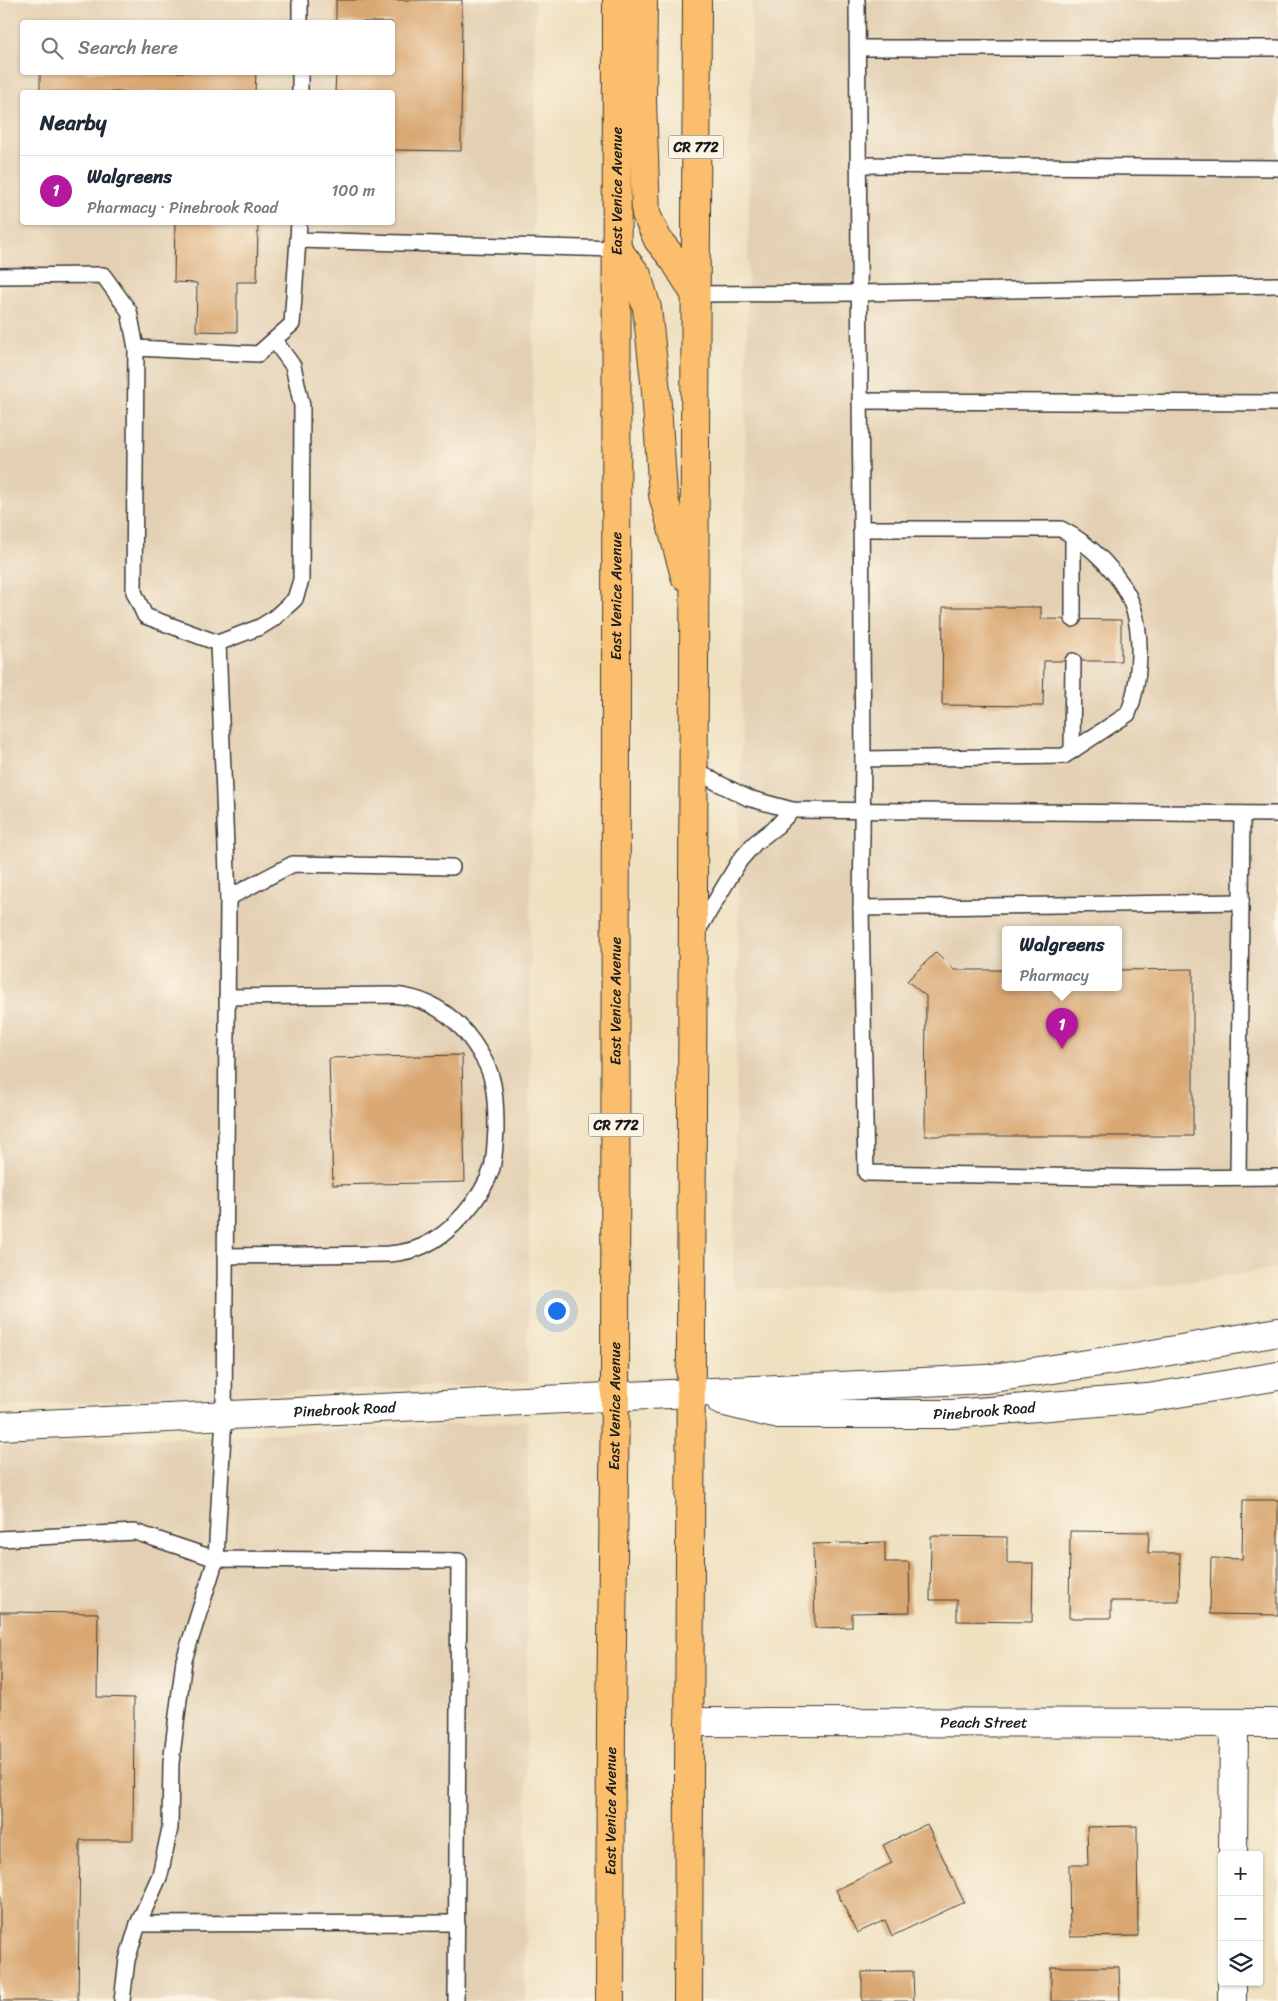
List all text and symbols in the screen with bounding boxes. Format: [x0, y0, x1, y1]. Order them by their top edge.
search box [20, 20, 395, 75]
text: Search here [78, 31, 178, 64]
icon: search [38, 34, 66, 62]
text: Nearby [40, 104, 106, 142]
street label: East Venice Avenue [604, 126, 630, 255]
road number: CR 772 [668, 136, 724, 158]
text: Walgreens [87, 160, 172, 193]
text: 1 [53, 176, 59, 205]
text: 100 m [331, 176, 375, 205]
text: Pharmacy · Pinebrook Road [87, 193, 278, 222]
street label: East Venice Avenue [603, 531, 629, 660]
popup [1002, 926, 1122, 991]
text: Walgreens [1020, 928, 1104, 961]
street label: East Venice Avenue [602, 936, 629, 1065]
text: Pharmacy [1020, 961, 1089, 990]
pin: 1 [1046, 1008, 1078, 1049]
road number: CR 772 [588, 1114, 644, 1136]
your location [544, 1298, 570, 1324]
street label: East Venice Avenue [601, 1341, 628, 1470]
street label: Pinebrook Road [293, 1394, 397, 1425]
street label: Pinebrook Road [933, 1394, 1037, 1427]
street label: Peach Street [940, 1709, 1028, 1736]
street label: East Venice Avenue [597, 1746, 624, 1875]
map controls [1218, 1851, 1263, 1986]
button: + [1218, 1851, 1263, 1896]
button: − [1218, 1896, 1263, 1941]
button: layers [1218, 1941, 1263, 1986]

